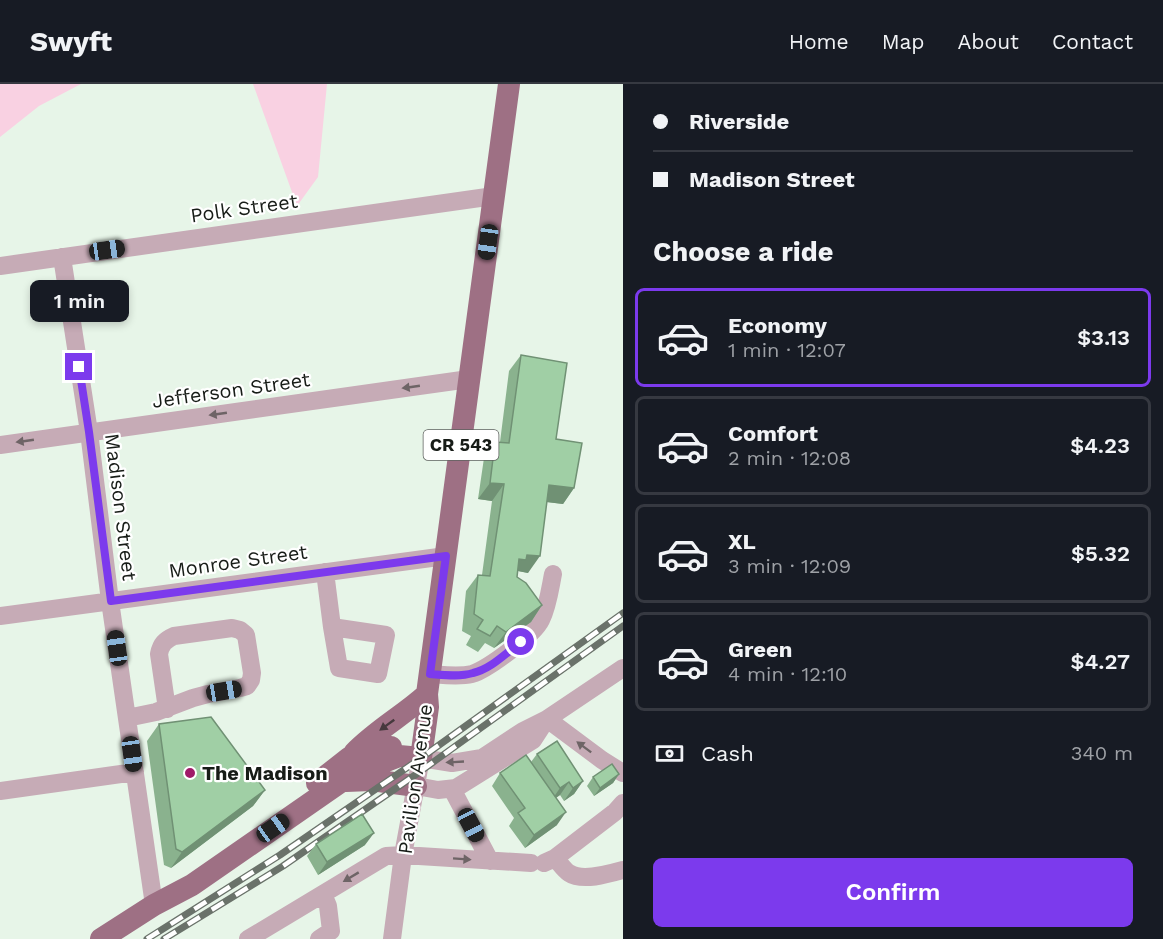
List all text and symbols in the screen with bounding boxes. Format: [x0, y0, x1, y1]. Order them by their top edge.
text: Swyft [30, 25, 112, 58]
text: Home [789, 29, 849, 54]
text: Map [882, 29, 925, 54]
text: About [958, 29, 1019, 54]
text: Contact [1052, 29, 1133, 54]
text: Riverside [689, 109, 789, 134]
text: Madison Street [689, 167, 855, 192]
street label: Polk Street [189, 189, 300, 227]
car [477, 223, 499, 261]
text: Choose a ride [653, 236, 833, 268]
car [88, 239, 126, 261]
callout: 1 min [29, 280, 128, 322]
text: 1 min [54, 289, 105, 313]
icon: car [656, 311, 710, 365]
text: Economy [728, 313, 827, 338]
text: $3.13 [1077, 325, 1130, 350]
text: 1 min · 12:07 [728, 338, 846, 362]
route end [65, 353, 92, 380]
street label: Jefferson Street [150, 367, 312, 413]
one-way arrow [401, 383, 420, 392]
one-way arrow [208, 410, 227, 419]
icon: car [656, 419, 710, 473]
text: Comfort [728, 421, 818, 446]
road number: CR 543 [424, 430, 498, 460]
street label: Madison Street [100, 432, 142, 583]
text: $4.23 [1070, 433, 1130, 458]
one-way arrow [15, 437, 34, 446]
text: 2 min · 12:08 [728, 446, 851, 470]
icon: car [656, 527, 710, 581]
text: XL [728, 529, 756, 554]
street label: Monroe Street [167, 539, 309, 583]
text: $5.32 [1071, 541, 1130, 566]
text: 3 min · 12:09 [728, 554, 851, 578]
route start [507, 628, 534, 655]
car [106, 629, 128, 667]
icon: car [656, 635, 710, 689]
text: Green [728, 637, 792, 662]
text: $4.27 [1071, 649, 1130, 674]
text: 4 min · 12:10 [728, 662, 847, 686]
car [205, 679, 243, 703]
street label: Pavilion Avenue [393, 702, 437, 856]
one-way arrow [380, 719, 396, 731]
car [121, 735, 143, 773]
icon: cash [653, 737, 686, 770]
one-way arrow [577, 741, 593, 753]
text: Cash [701, 741, 754, 766]
text: 340 m [1071, 741, 1133, 765]
one-way arrow [446, 757, 465, 766]
place label: The Madison [202, 761, 328, 785]
marker: The Madison [183, 766, 197, 780]
car [455, 805, 487, 845]
car [253, 810, 293, 846]
one-way arrow [452, 854, 471, 863]
button: Confirm [653, 858, 1133, 927]
one-way arrow [342, 872, 359, 882]

